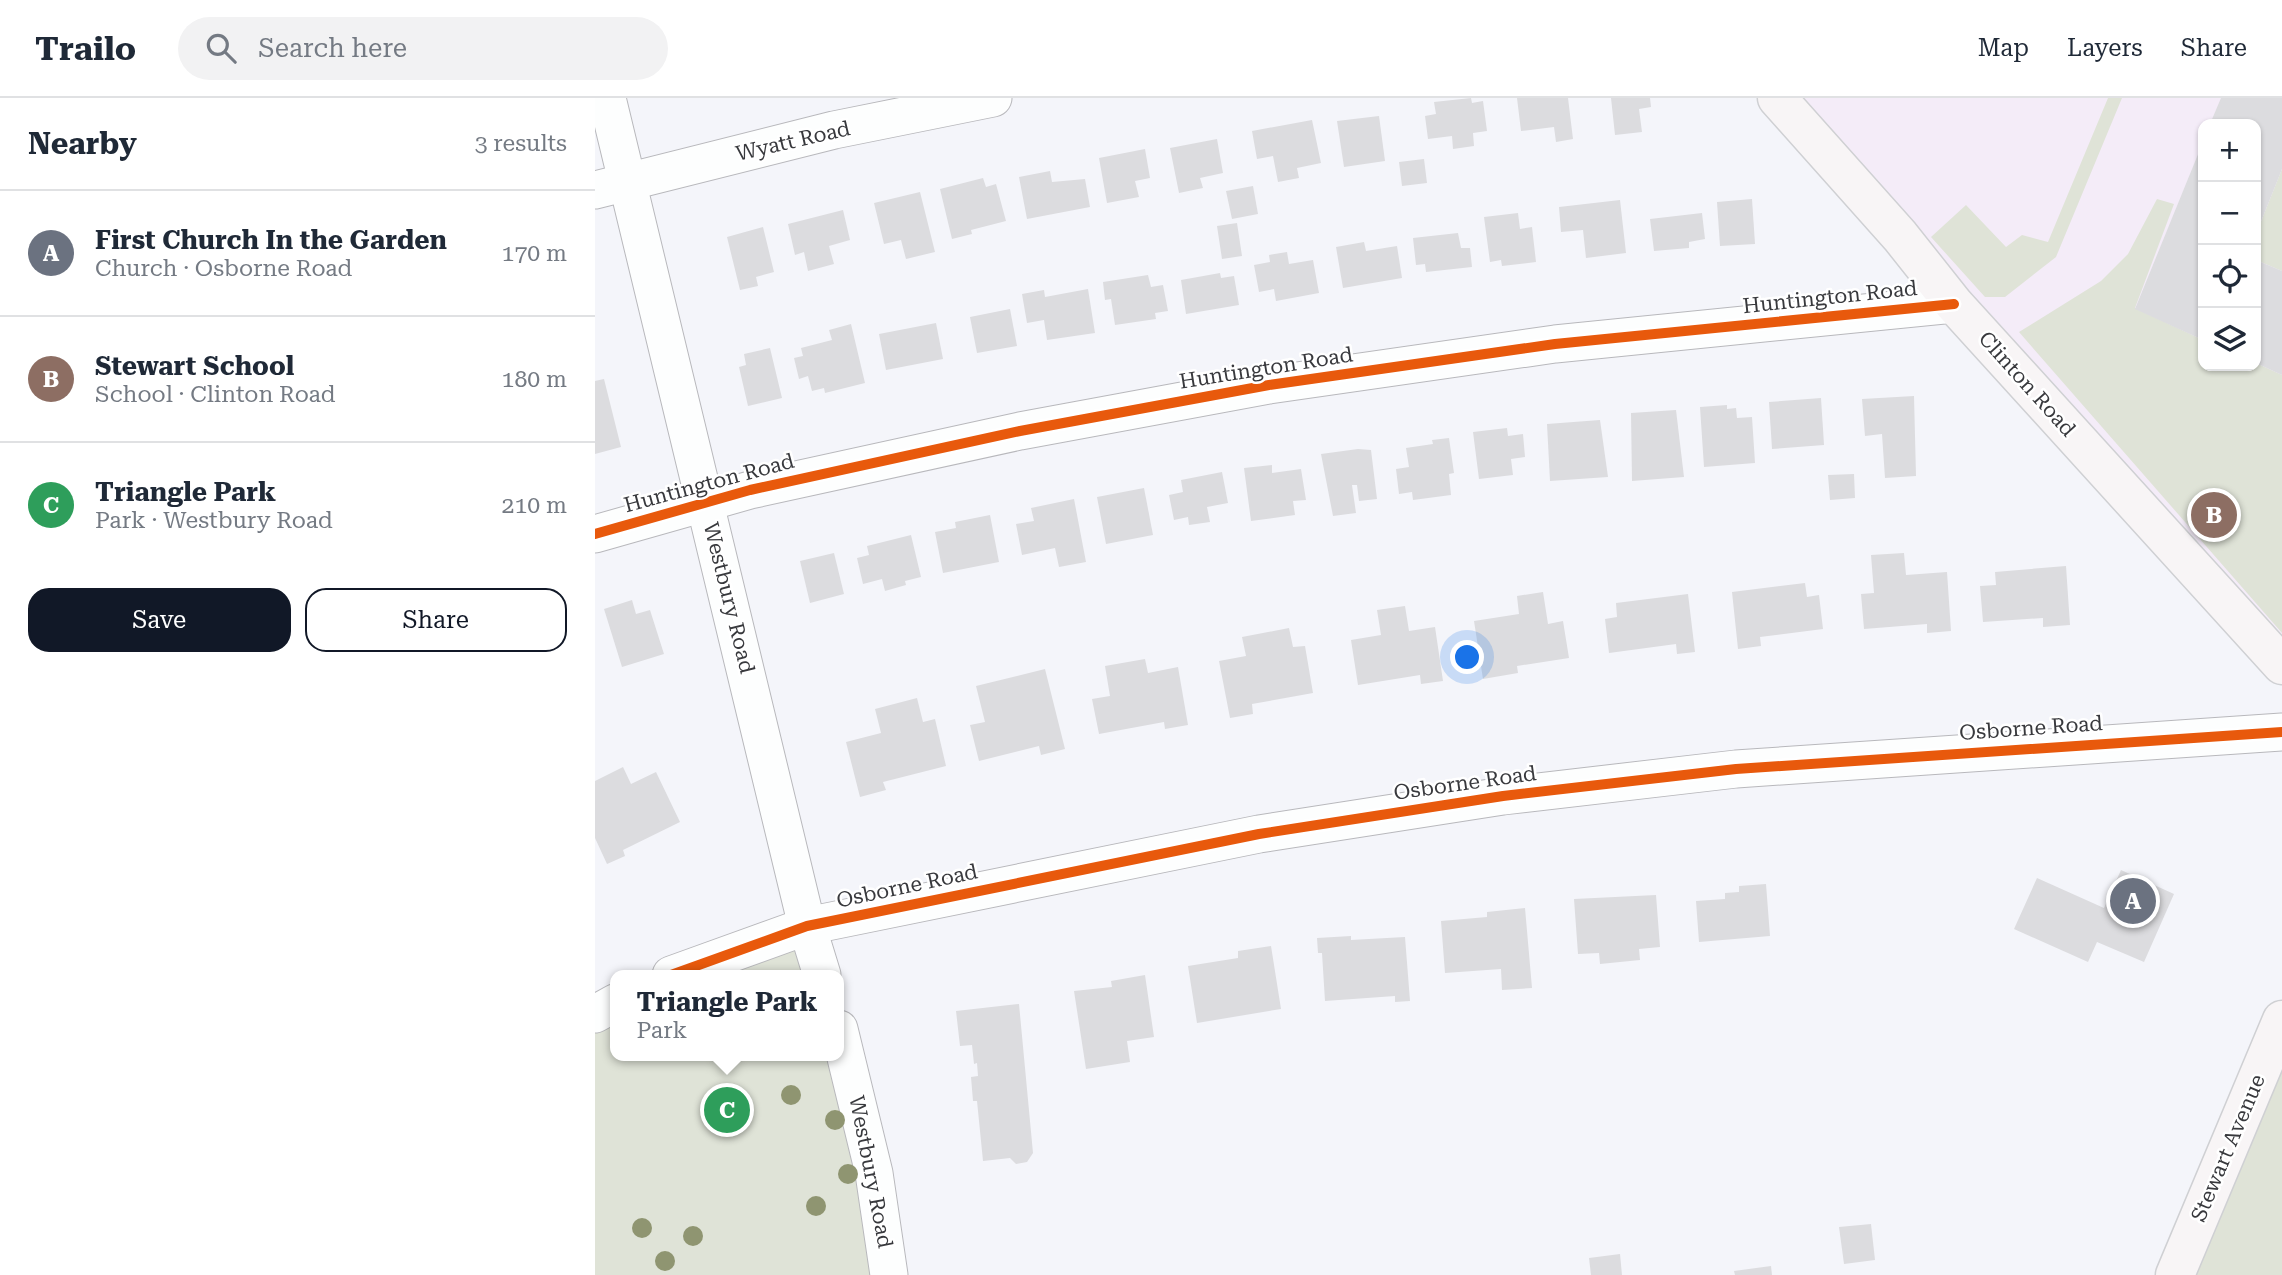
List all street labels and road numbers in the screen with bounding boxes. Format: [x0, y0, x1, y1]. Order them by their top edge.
street label: Wyatt Road [733, 116, 853, 166]
street label: Huntington Road [1742, 276, 1919, 318]
street label: Clinton Road [1974, 327, 2081, 442]
street label: Huntington Road [1178, 342, 1355, 394]
street label: Huntington Road [621, 449, 797, 517]
street label: Westbury Road [699, 520, 759, 677]
street label: Osborne Road [1958, 711, 2104, 745]
street label: Osborne Road [1392, 761, 1538, 805]
street label: Osborne Road [834, 859, 980, 913]
street label: Stewart Avenue [2186, 1071, 2270, 1225]
street label: Westbury Road [844, 1094, 898, 1251]

